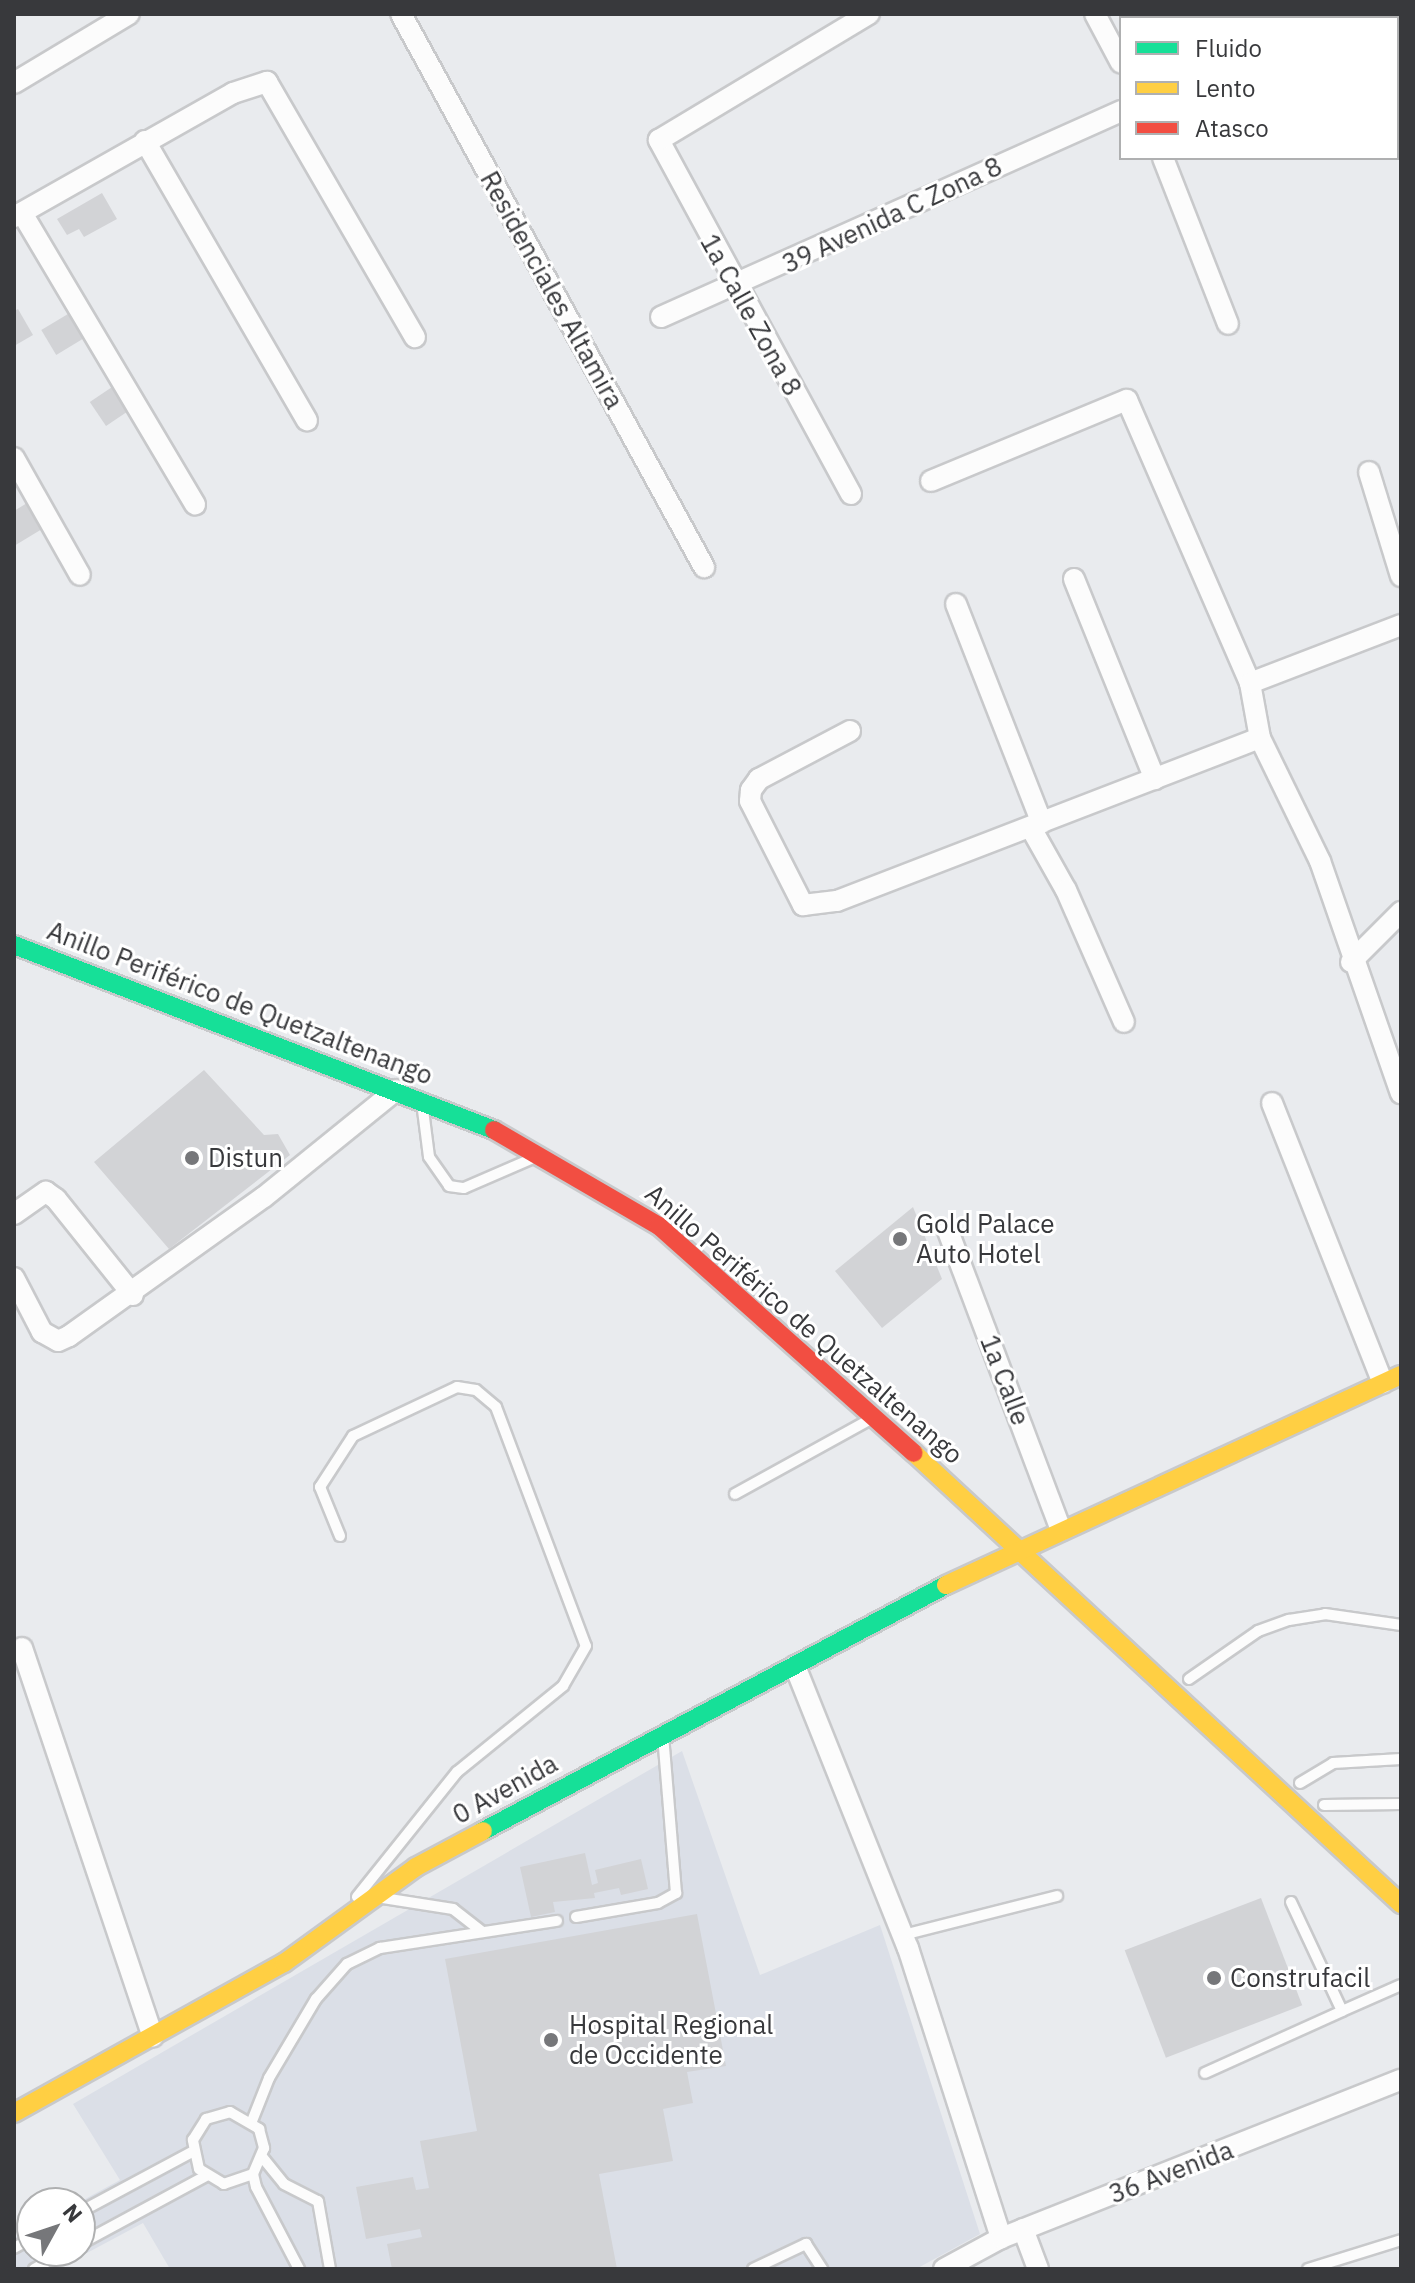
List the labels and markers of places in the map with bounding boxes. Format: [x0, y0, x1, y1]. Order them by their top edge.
place label: Distun [208, 1142, 283, 1174]
marker: Distun [183, 1149, 201, 1167]
place label: Gold Palace Auto Hotel [916, 1208, 1054, 1270]
marker: Gold Palace Auto Hotel [891, 1230, 909, 1248]
place label: Construfacil [1230, 1962, 1370, 1994]
marker: Construfacil [1205, 1969, 1223, 1987]
place label: Hospital Regional de Occidente [569, 2009, 773, 2070]
marker: Hospital Regional de Occidente [540, 2029, 562, 2051]

